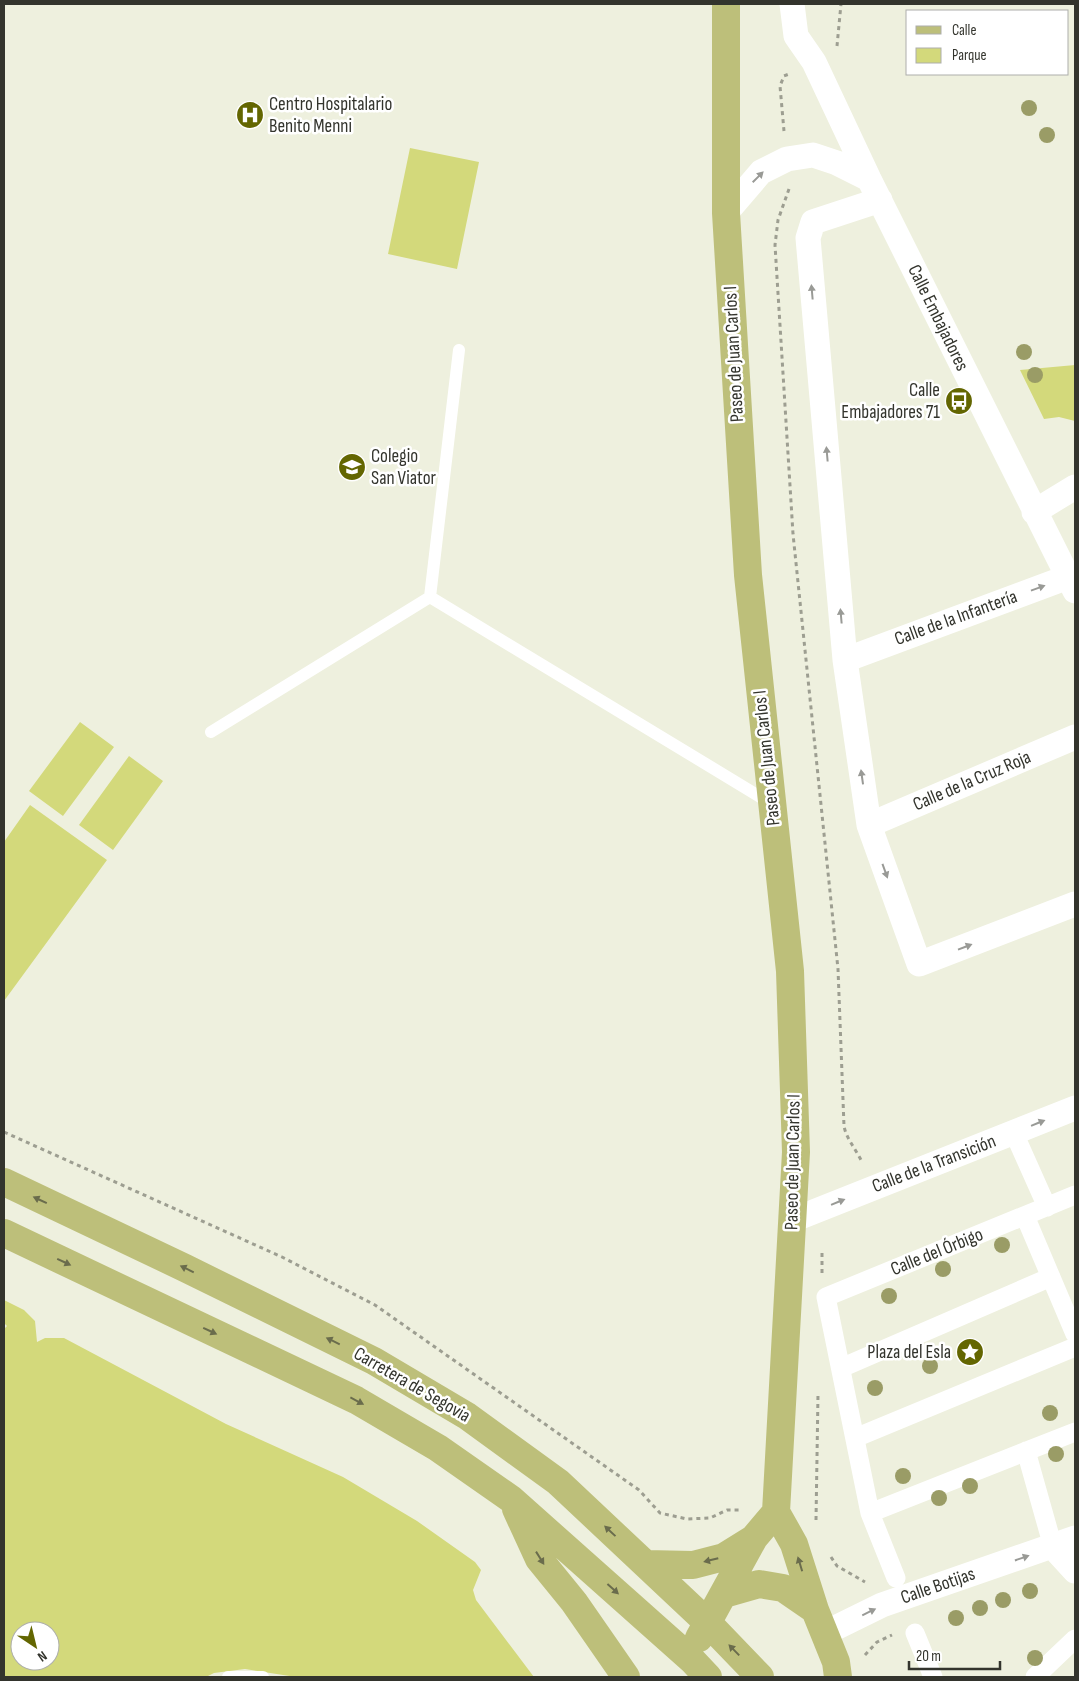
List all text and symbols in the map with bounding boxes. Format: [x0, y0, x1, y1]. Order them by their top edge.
legend [906, 10, 1069, 75]
text: Calle [952, 21, 976, 40]
text: Parque [952, 46, 987, 65]
place label: Centro Hospitalario Benito Menni [269, 93, 392, 138]
hospital icon: Centro Hospitalario Benito Menni [235, 100, 265, 130]
one-way arrow [752, 171, 764, 183]
street label: Calle Embajadores [902, 261, 974, 375]
one-way arrow [808, 284, 816, 300]
street label: Paseo de Juan Carlos I [719, 285, 749, 423]
place label: Calle Embajadores 71 [841, 379, 940, 424]
bus stop icon: Calle Embajadores 71 [944, 386, 974, 416]
place label: Colegio San Viator [371, 445, 437, 490]
one-way arrow [822, 446, 830, 462]
school or university icon: Colegio San Viator [337, 452, 367, 482]
one-way arrow [1031, 584, 1046, 592]
street label: Calle de la Infantería [892, 585, 1020, 651]
one-way arrow [837, 608, 845, 624]
street label: Paseo de Juan Carlos I [748, 689, 786, 827]
street label: Calle de la Cruz Roja [910, 746, 1034, 816]
one-way arrow [857, 769, 865, 785]
one-way arrow [881, 864, 889, 879]
one-way arrow [958, 942, 972, 950]
street label: Paseo de Juan Carlos I [780, 1094, 806, 1230]
one-way arrow [1031, 1119, 1046, 1127]
street label: Calle de la Transición [869, 1130, 999, 1198]
one-way arrow [33, 1195, 47, 1203]
one-way arrow [831, 1198, 846, 1206]
street label: Calle del Órbigo [887, 1223, 987, 1281]
one-way arrow [57, 1258, 71, 1266]
one-way arrow [180, 1265, 194, 1273]
one-way arrow [203, 1327, 218, 1336]
one-way arrow [326, 1337, 340, 1345]
place icon: Plaza del Esla [955, 1337, 985, 1367]
place label: Plaza del Esla [867, 1341, 951, 1364]
street label: Carretera de Segovia [350, 1342, 474, 1428]
one-way arrow [350, 1397, 364, 1405]
one-way arrow [604, 1525, 616, 1537]
one-way arrow [535, 1551, 544, 1565]
one-way arrow [1015, 1554, 1030, 1561]
one-way arrow [703, 1556, 718, 1564]
one-way arrow [796, 1556, 803, 1571]
street label: Calle Botijas [898, 1563, 978, 1609]
one-way arrow [606, 1583, 618, 1595]
one-way arrow [862, 1608, 876, 1616]
north arrow [10, 1621, 60, 1671]
scale bar [909, 1638, 1000, 1670]
one-way arrow [728, 1644, 740, 1656]
text: N [34, 1647, 50, 1665]
text: 20 m [916, 1647, 941, 1666]

